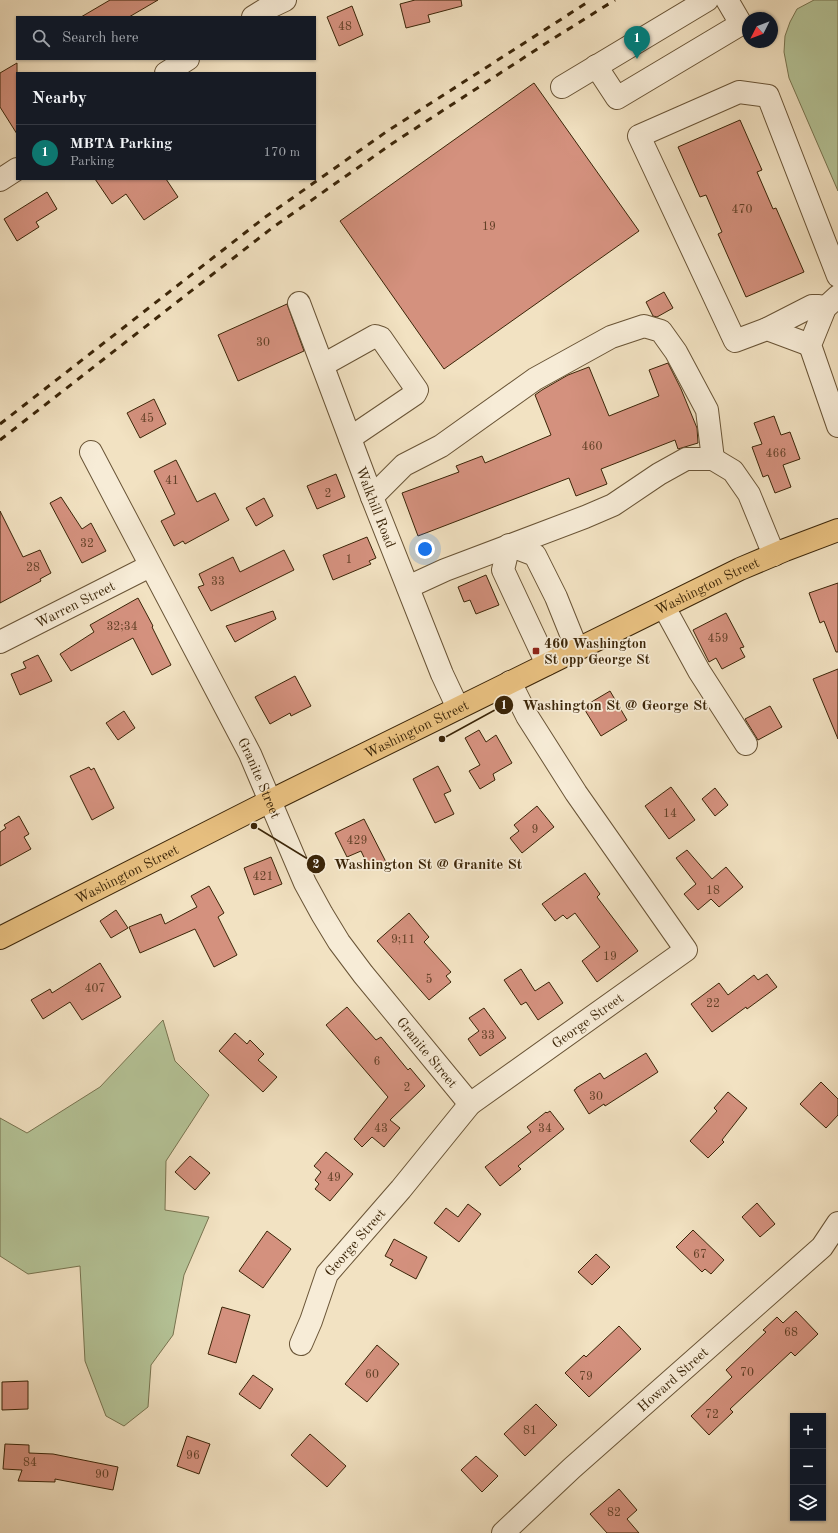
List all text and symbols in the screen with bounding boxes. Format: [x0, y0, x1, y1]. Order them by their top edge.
north arrow [742, 12, 778, 48]
search box [16, 16, 316, 60]
house number: 48 [338, 21, 352, 33]
pin: 1 [624, 26, 650, 59]
icon: search [30, 27, 52, 49]
text: Search here [62, 31, 139, 46]
text: Nearby [32, 90, 87, 107]
text: MBTA Parking [70, 137, 172, 152]
text: 1 [41, 146, 49, 159]
text: 170 m [263, 146, 300, 159]
text: Parking [70, 155, 114, 168]
house number: 470 [732, 204, 752, 216]
house number: 19 [482, 221, 496, 233]
house number: 30 [256, 337, 270, 349]
house number: 45 [140, 412, 154, 425]
house number: 460 [582, 441, 602, 453]
house number: 466 [766, 448, 786, 460]
street label: Walkhill Road [353, 465, 397, 550]
house number: 41 [165, 475, 179, 487]
house number: 2 [325, 488, 331, 500]
house number: 32 [80, 538, 94, 550]
your location [415, 539, 435, 559]
house number: 1 [346, 554, 352, 566]
street label: Washington Street [653, 556, 762, 618]
house number: 28 [26, 562, 40, 574]
house number: 33 [211, 576, 225, 588]
street label: Warren Street [33, 579, 118, 631]
house number: 32;34 [106, 621, 138, 633]
house number: 459 [708, 632, 728, 645]
place label: 460 Washington St opp George St [544, 637, 650, 667]
marker: 460 Washington St opp George St [531, 646, 541, 656]
callout: Washington St @ George St [494, 692, 716, 719]
street label: Washington Street [363, 698, 471, 761]
text: Washington St @ George St [522, 699, 708, 714]
text: 1 [501, 700, 507, 712]
street label: Granite Street [235, 736, 283, 821]
house number: 14 [663, 808, 677, 820]
house number: 9 [532, 824, 538, 836]
house number: 429 [347, 835, 367, 847]
street label: Washington Street [73, 843, 181, 907]
callout: Washington St @ Granite St [306, 851, 531, 878]
text: Washington St @ Granite St [334, 858, 523, 873]
text: 2 [313, 859, 320, 871]
house number: 421 [253, 871, 273, 883]
house number: 18 [706, 885, 720, 897]
house number: 9;11 [391, 934, 415, 946]
house number: 19 [603, 951, 617, 963]
house number: 5 [426, 973, 433, 986]
house number: 407 [85, 983, 105, 995]
street label: George Street [550, 991, 626, 1051]
house number: 22 [706, 998, 720, 1010]
street label: Granite Street [394, 1015, 460, 1091]
house number: 33 [481, 1030, 495, 1042]
house number: 6 [374, 1056, 381, 1068]
house number: 2 [404, 1082, 410, 1094]
house number: 30 [589, 1091, 603, 1103]
house number: 43 [374, 1123, 388, 1135]
house number: 34 [538, 1123, 552, 1135]
house number: 49 [327, 1172, 341, 1184]
street label: George Street [323, 1206, 389, 1279]
house number: 67 [693, 1249, 707, 1261]
house number: 68 [784, 1327, 798, 1339]
street label: Howard Street [635, 1345, 711, 1415]
house number: 70 [740, 1367, 754, 1379]
house number: 60 [365, 1369, 379, 1381]
house number: 79 [579, 1371, 593, 1383]
house number: 72 [705, 1409, 719, 1421]
map controls [790, 1413, 826, 1521]
button: + [790, 1413, 826, 1449]
house number: 81 [523, 1425, 537, 1437]
button: − [790, 1449, 826, 1485]
house number: 96 [186, 1450, 200, 1462]
house number: 84 [23, 1457, 37, 1469]
house number: 90 [95, 1469, 109, 1481]
button: layers [790, 1485, 826, 1521]
house number: 82 [607, 1507, 621, 1519]

